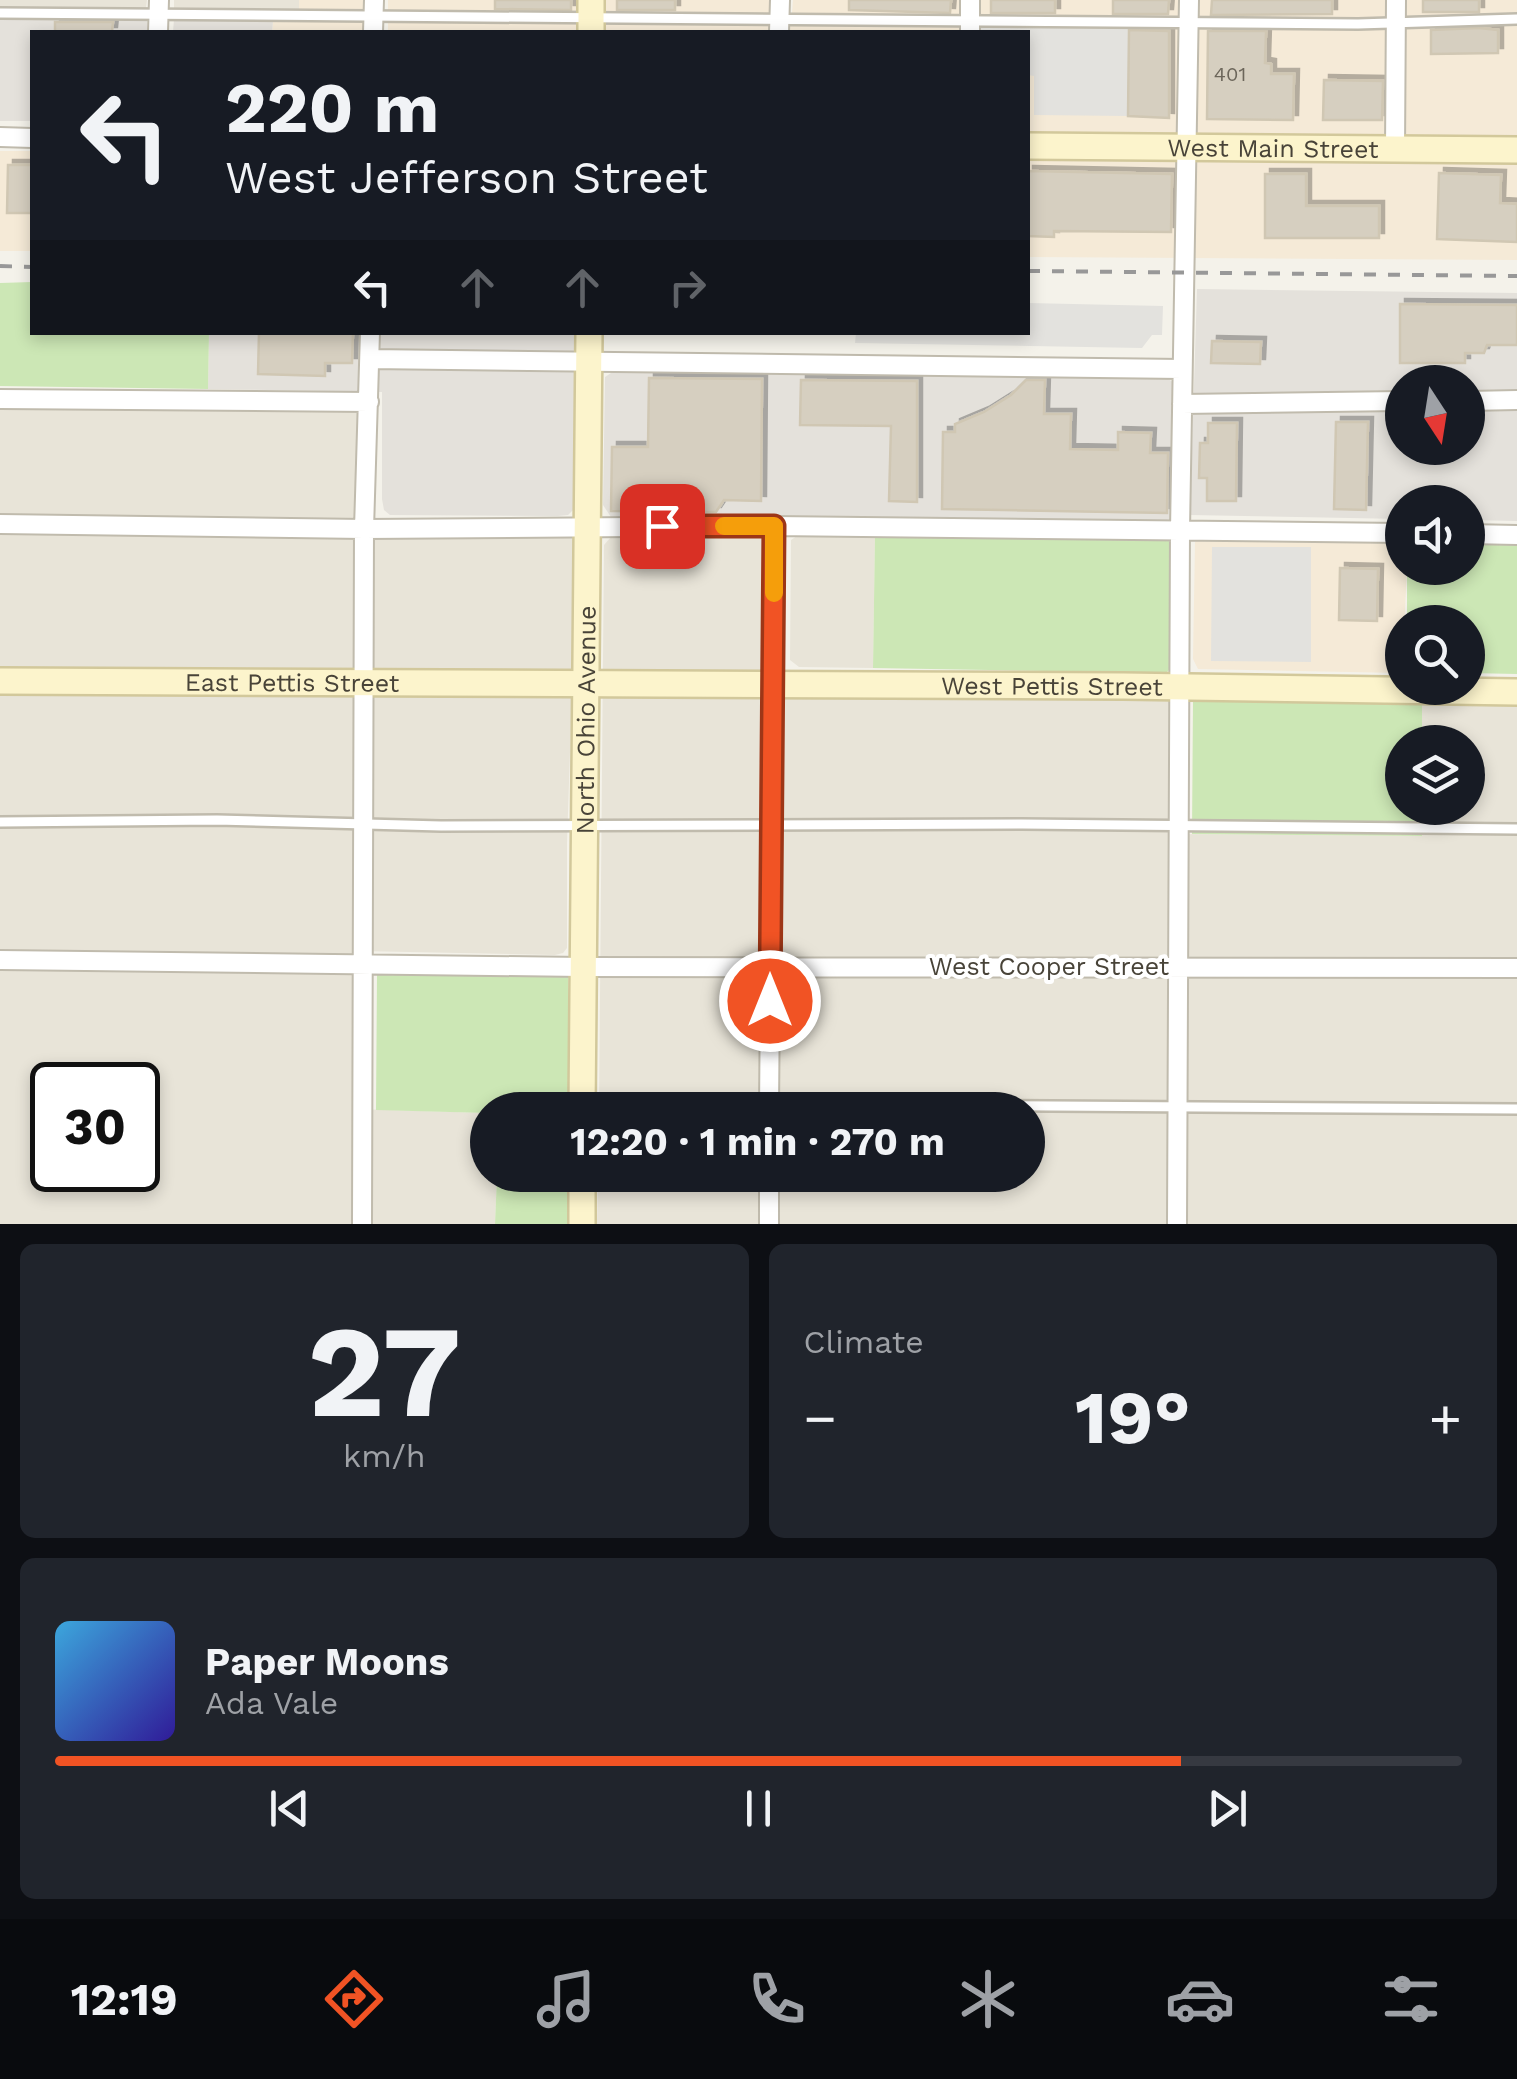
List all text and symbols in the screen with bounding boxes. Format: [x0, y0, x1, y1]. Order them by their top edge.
house number: 401 [1214, 62, 1246, 86]
text: 220 m [225, 67, 439, 149]
icon: left [60, 70, 190, 200]
street label: West Main Street [1167, 133, 1379, 163]
text: West Jefferson Street [225, 151, 708, 204]
icon: left [345, 260, 400, 315]
icon: ahead [450, 260, 505, 315]
icon: ahead [555, 260, 610, 315]
icon: right [660, 260, 715, 315]
north arrow [1385, 365, 1485, 465]
map controls [1385, 365, 1485, 825]
pin [620, 484, 705, 569]
button: sound [1385, 485, 1485, 585]
icon: arrive [635, 499, 690, 554]
street label: North Ohio Avenue [570, 605, 601, 835]
button: search [1385, 605, 1485, 705]
street label: East Pettis Street [185, 667, 400, 697]
street label: West Pettis Street [941, 671, 1164, 701]
button: layers [1385, 725, 1485, 825]
position arrow [718, 949, 822, 1053]
street label: West Cooper Street [929, 952, 1170, 981]
speed limit sign: 30 [30, 1062, 160, 1192]
text: 12:20 · 1 min · 270 m [570, 1120, 945, 1164]
text: 27 [307, 1295, 461, 1448]
text: Climate [804, 1323, 924, 1361]
text: 19° [1075, 1373, 1191, 1461]
text: − [804, 1386, 837, 1450]
text: + [1429, 1386, 1462, 1450]
text: km/h [343, 1437, 425, 1475]
text: Paper Moons [205, 1640, 449, 1684]
text: Ada Vale [205, 1684, 338, 1722]
icon: previous [262, 1781, 317, 1836]
icon: pause [731, 1781, 786, 1836]
icon: next [1200, 1781, 1255, 1836]
icon: directions [319, 1964, 389, 2034]
icon: music [531, 1964, 601, 2034]
icon: phone [742, 1964, 812, 2034]
icon: climate [953, 1964, 1023, 2034]
icon: car [1165, 1964, 1235, 2034]
icon: filters [1376, 1964, 1446, 2034]
text: 12:19 [71, 1973, 178, 2026]

